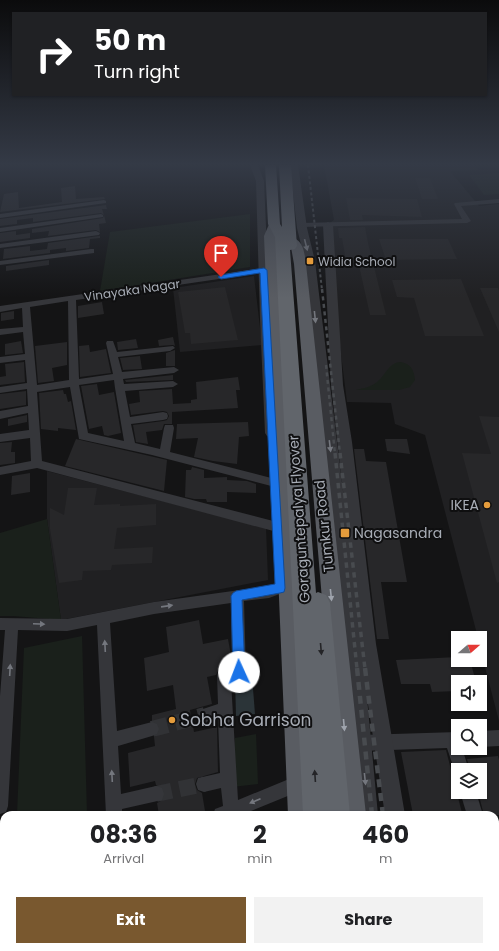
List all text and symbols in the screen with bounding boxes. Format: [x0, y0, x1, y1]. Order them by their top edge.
text: 50 m [94, 21, 166, 60]
icon: right [28, 28, 80, 80]
text: Turn right [94, 59, 180, 84]
pin [204, 236, 238, 277]
one-way arrow [303, 238, 309, 251]
icon: arrive [210, 242, 232, 264]
place label: Widia School [318, 253, 395, 270]
marker: Widia School [305, 256, 315, 266]
street label: Vinayaka Nagar [83, 275, 181, 305]
one-way arrow [312, 311, 319, 323]
street label: Goraguntepalya Flyover [283, 434, 315, 604]
one-way arrow [327, 440, 333, 452]
street label: Tumkur Road [309, 479, 339, 573]
place label: IKEA [451, 495, 479, 515]
marker: IKEA [482, 500, 492, 510]
place label: Nagasandra [354, 523, 442, 543]
marker: Nagasandra [339, 527, 351, 539]
one-way arrow [328, 589, 334, 601]
one-way arrow [161, 603, 173, 609]
one-way arrow [33, 621, 46, 627]
north arrow [451, 631, 487, 667]
map controls [451, 631, 487, 799]
one-way arrow [102, 639, 108, 652]
one-way arrow [318, 643, 325, 655]
position arrow [218, 651, 260, 693]
one-way arrow [6, 664, 13, 676]
button: sound [451, 675, 487, 711]
place label: Sobha Garrison [180, 708, 311, 732]
marker: Sobha Garrison [167, 715, 177, 725]
one-way arrow [340, 719, 347, 731]
button: search [451, 719, 487, 755]
button: layers [451, 763, 487, 799]
one-way arrow [109, 769, 115, 782]
one-way arrow [312, 770, 319, 782]
one-way arrow [361, 773, 368, 785]
one-way arrow [248, 798, 260, 804]
text: 08:36 [90, 818, 158, 851]
text: 2 [253, 818, 267, 851]
text: 460 [362, 818, 409, 851]
text: Arrival [103, 849, 144, 868]
text: min [247, 849, 272, 868]
text: m [379, 849, 392, 868]
button: Exit [16, 897, 246, 943]
button: Share [254, 897, 483, 943]

